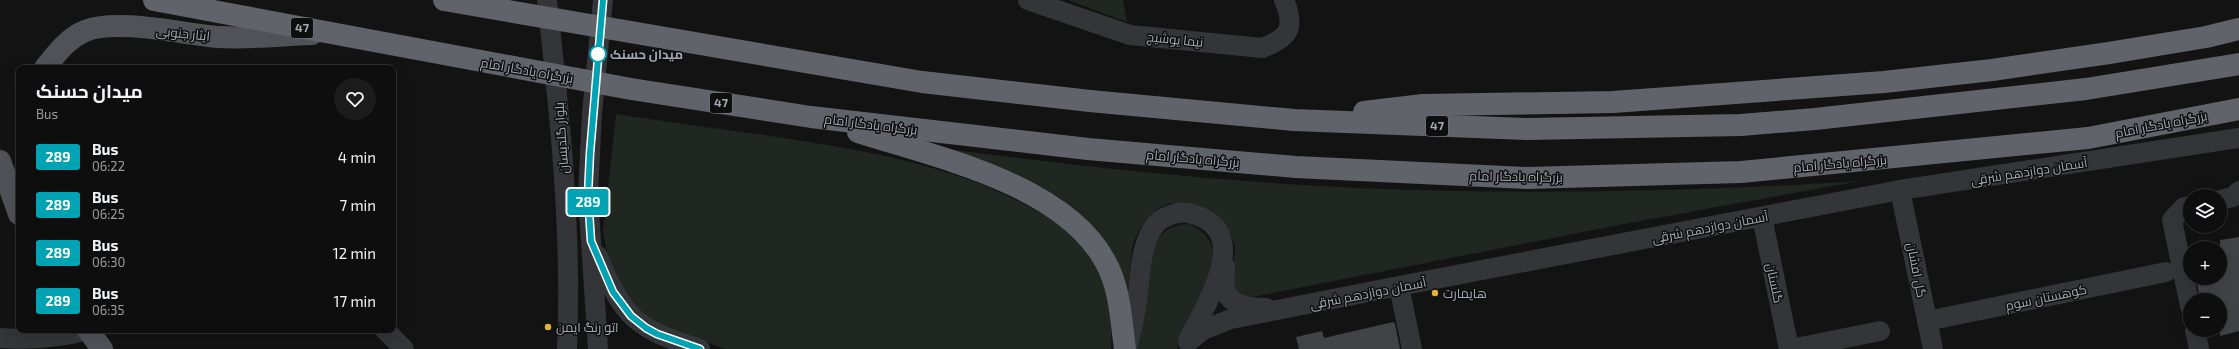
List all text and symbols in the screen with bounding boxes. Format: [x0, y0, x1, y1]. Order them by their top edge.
road number: 47 [291, 18, 313, 38]
street label: ایثار جنوبی [155, 22, 211, 44]
street label: نیما یوشیج [1146, 28, 1204, 51]
marker: میدان حسنک [589, 45, 607, 63]
place label: میدان حسنک [610, 46, 683, 62]
street label: بزرگراه یادگار امام [479, 54, 575, 88]
button: heart [334, 78, 376, 120]
text: میدان حسنک [36, 79, 143, 102]
road number: 47 [710, 93, 732, 113]
street label: بلوار گلدیسان [551, 102, 571, 174]
text: Bus [36, 106, 58, 122]
street label: بزرگراه یادگار امام [2113, 107, 2209, 143]
street label: بزرگراه یادگار امام [823, 110, 919, 140]
road number: 47 [1426, 116, 1448, 136]
text: Bus [92, 140, 118, 158]
street label: بزرگراه یادگار امام [1145, 146, 1240, 172]
text: 289 [45, 148, 71, 165]
text: 4 min [338, 148, 376, 166]
street label: بزرگراه یادگار امام [1793, 151, 1888, 177]
street label: آسمان دوازدهم شرقی [1969, 154, 2089, 190]
text: 06:22 [92, 158, 125, 174]
street label: بزرگراه یادگار امام [1469, 167, 1563, 187]
text: Bus [92, 188, 118, 206]
line badge: 289 [565, 189, 611, 215]
map controls [2183, 189, 2227, 337]
button: layers [2183, 189, 2227, 233]
text: 289 [575, 193, 601, 210]
text: 289 [45, 196, 71, 213]
text: 7 min [339, 196, 376, 214]
text: 06:25 [92, 206, 125, 222]
street label: آسمان دوازدهم شرقی [1651, 208, 1770, 248]
text: Bus [92, 236, 118, 254]
street label: گل افشان [1904, 241, 1930, 299]
button: + [2183, 241, 2227, 285]
text: 289 [45, 244, 71, 261]
text: 12 min [333, 244, 376, 262]
text: 06:30 [92, 254, 125, 270]
street label: گلستان [1763, 262, 1787, 304]
street label: آسمان دوازدهم شرقی [1309, 274, 1428, 314]
street label: کوهستان سوم [2004, 281, 2089, 315]
text: Bus [92, 284, 118, 302]
place label: هایمارت [1443, 285, 1487, 301]
marker: هایمارت [1430, 288, 1440, 298]
text: 289 [45, 292, 71, 309]
text: 17 min [333, 292, 376, 310]
button: − [2183, 293, 2227, 337]
text: 06:35 [92, 302, 125, 318]
place label: اتو رنگ ایمن [556, 319, 619, 335]
marker: اتو رنگ ایمن [543, 322, 553, 332]

